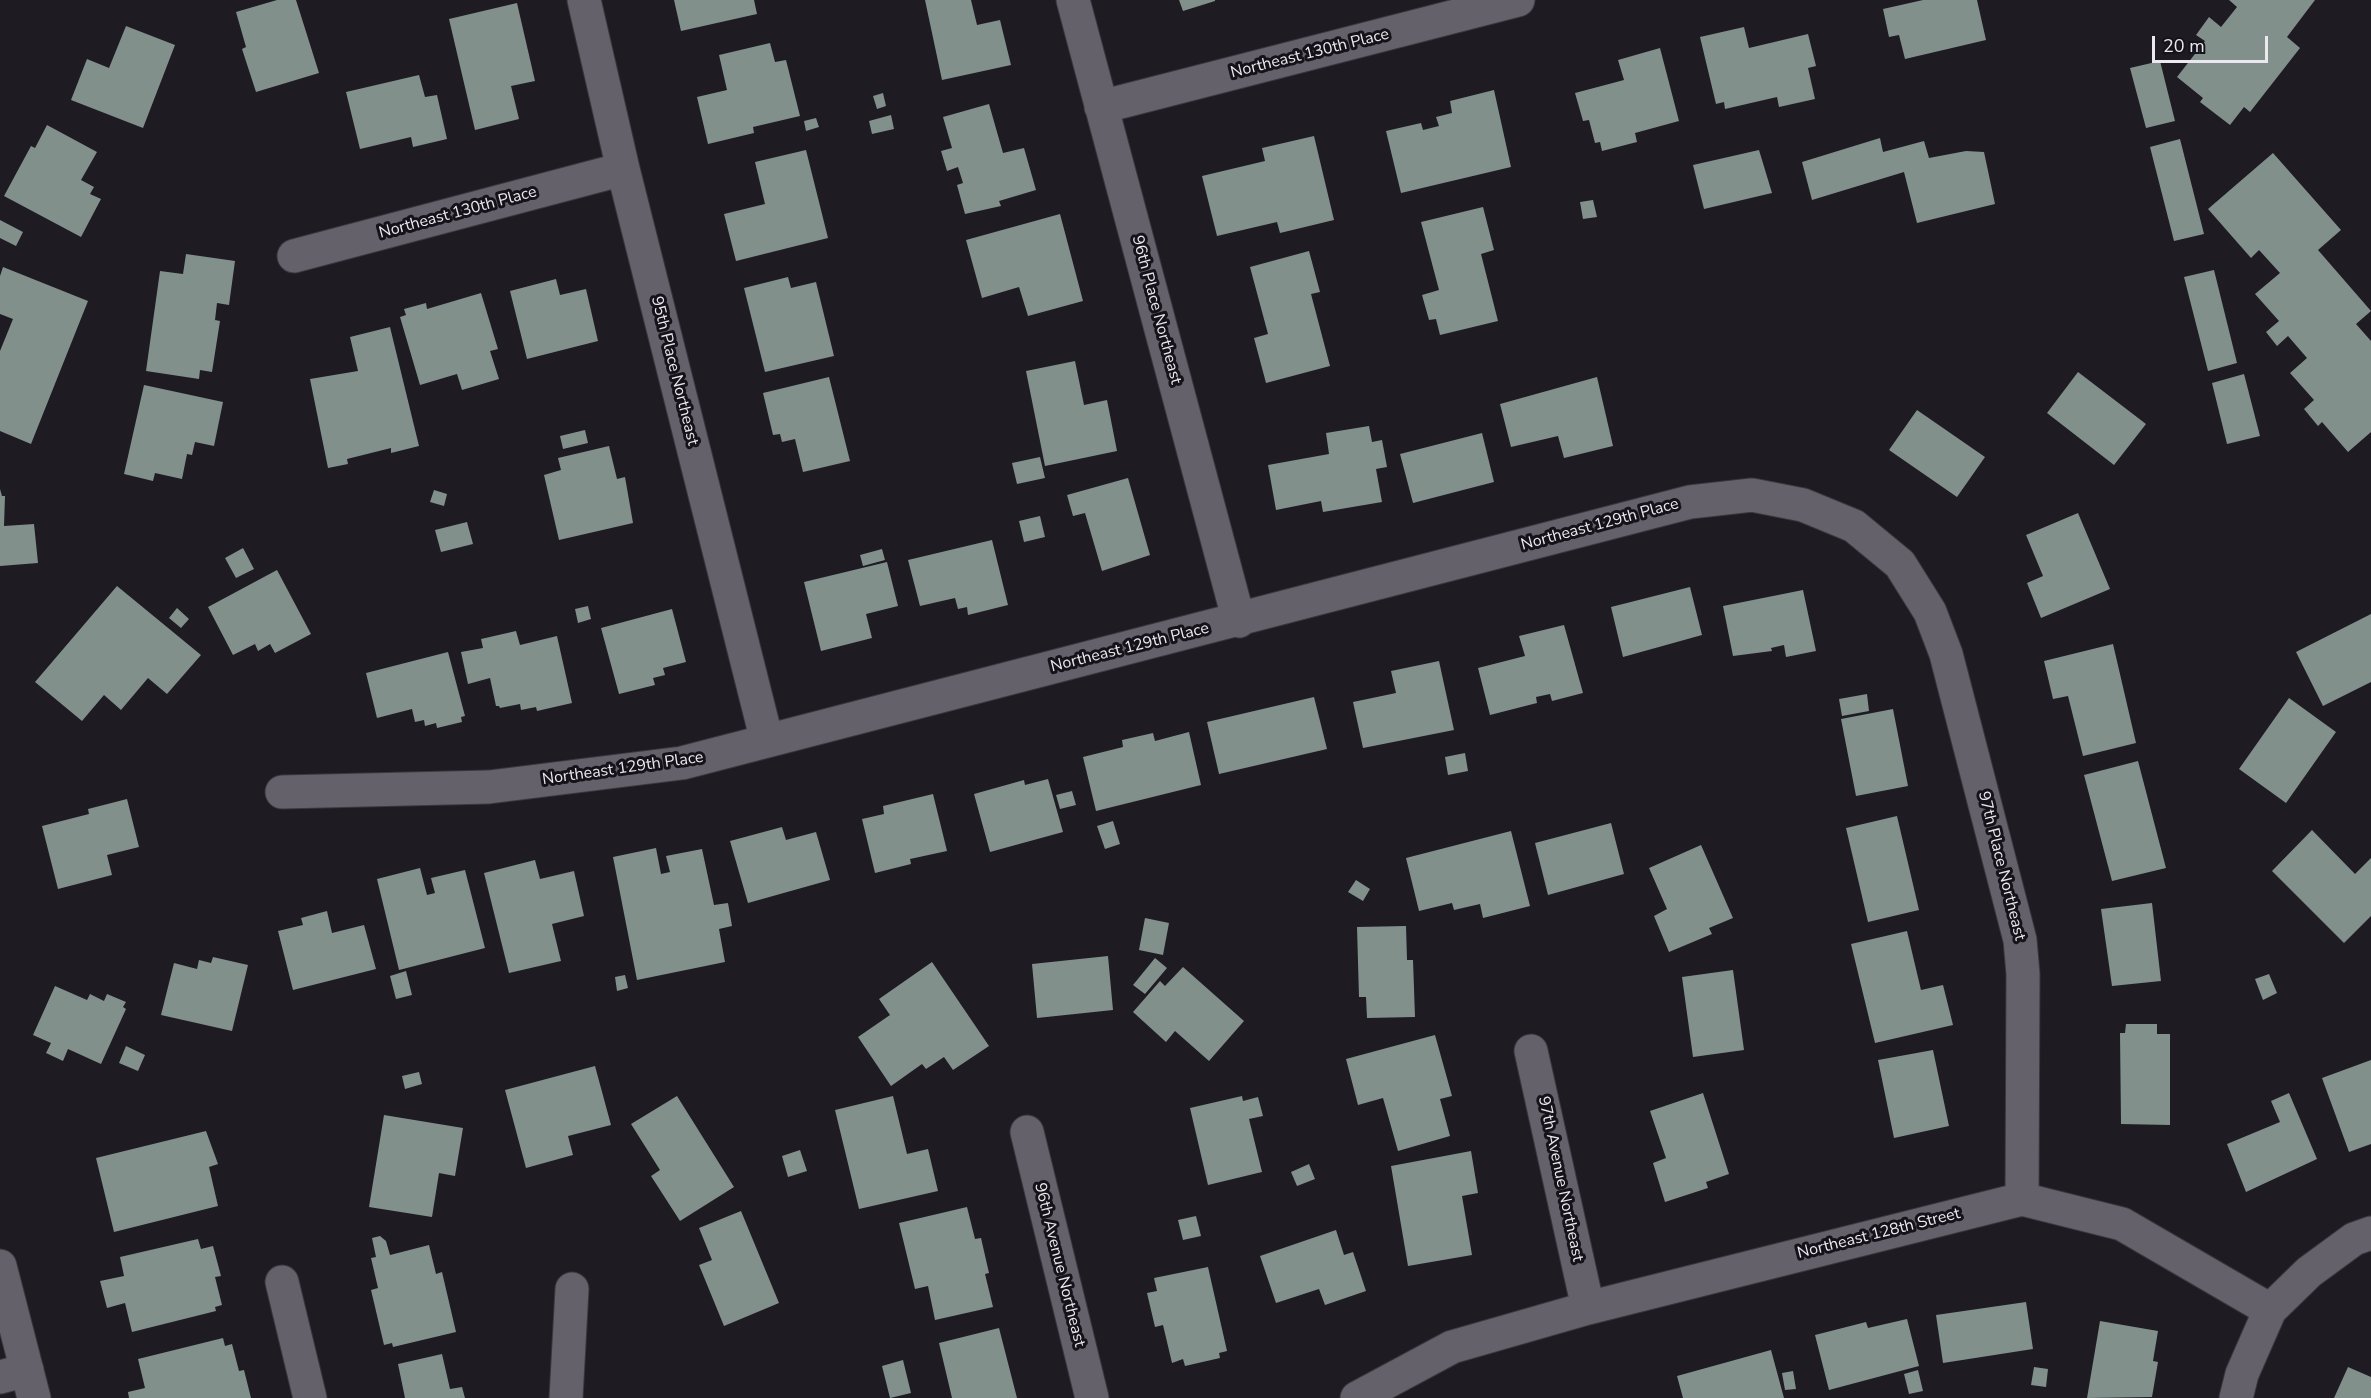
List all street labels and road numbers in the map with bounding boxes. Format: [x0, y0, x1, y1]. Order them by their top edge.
street label: Northeast 130th Place [1229, 25, 1391, 83]
street label: Northeast 130th Place [377, 183, 539, 243]
street label: 96th Place Northeast [1127, 234, 1185, 386]
street label: 95th Place Northeast [646, 294, 702, 448]
street label: Northeast 129th Place [1519, 495, 1681, 555]
street label: Northeast 129th Place [1049, 619, 1211, 677]
street label: Northeast 129th Place [541, 748, 705, 790]
street label: 97th Place Northeast [1973, 789, 2029, 943]
street label: 97th Avenue Northeast [1533, 1095, 1587, 1263]
street label: 96th Avenue Northeast [1029, 1181, 1089, 1349]
street label: Northeast 128th Street [1796, 1204, 1962, 1264]

